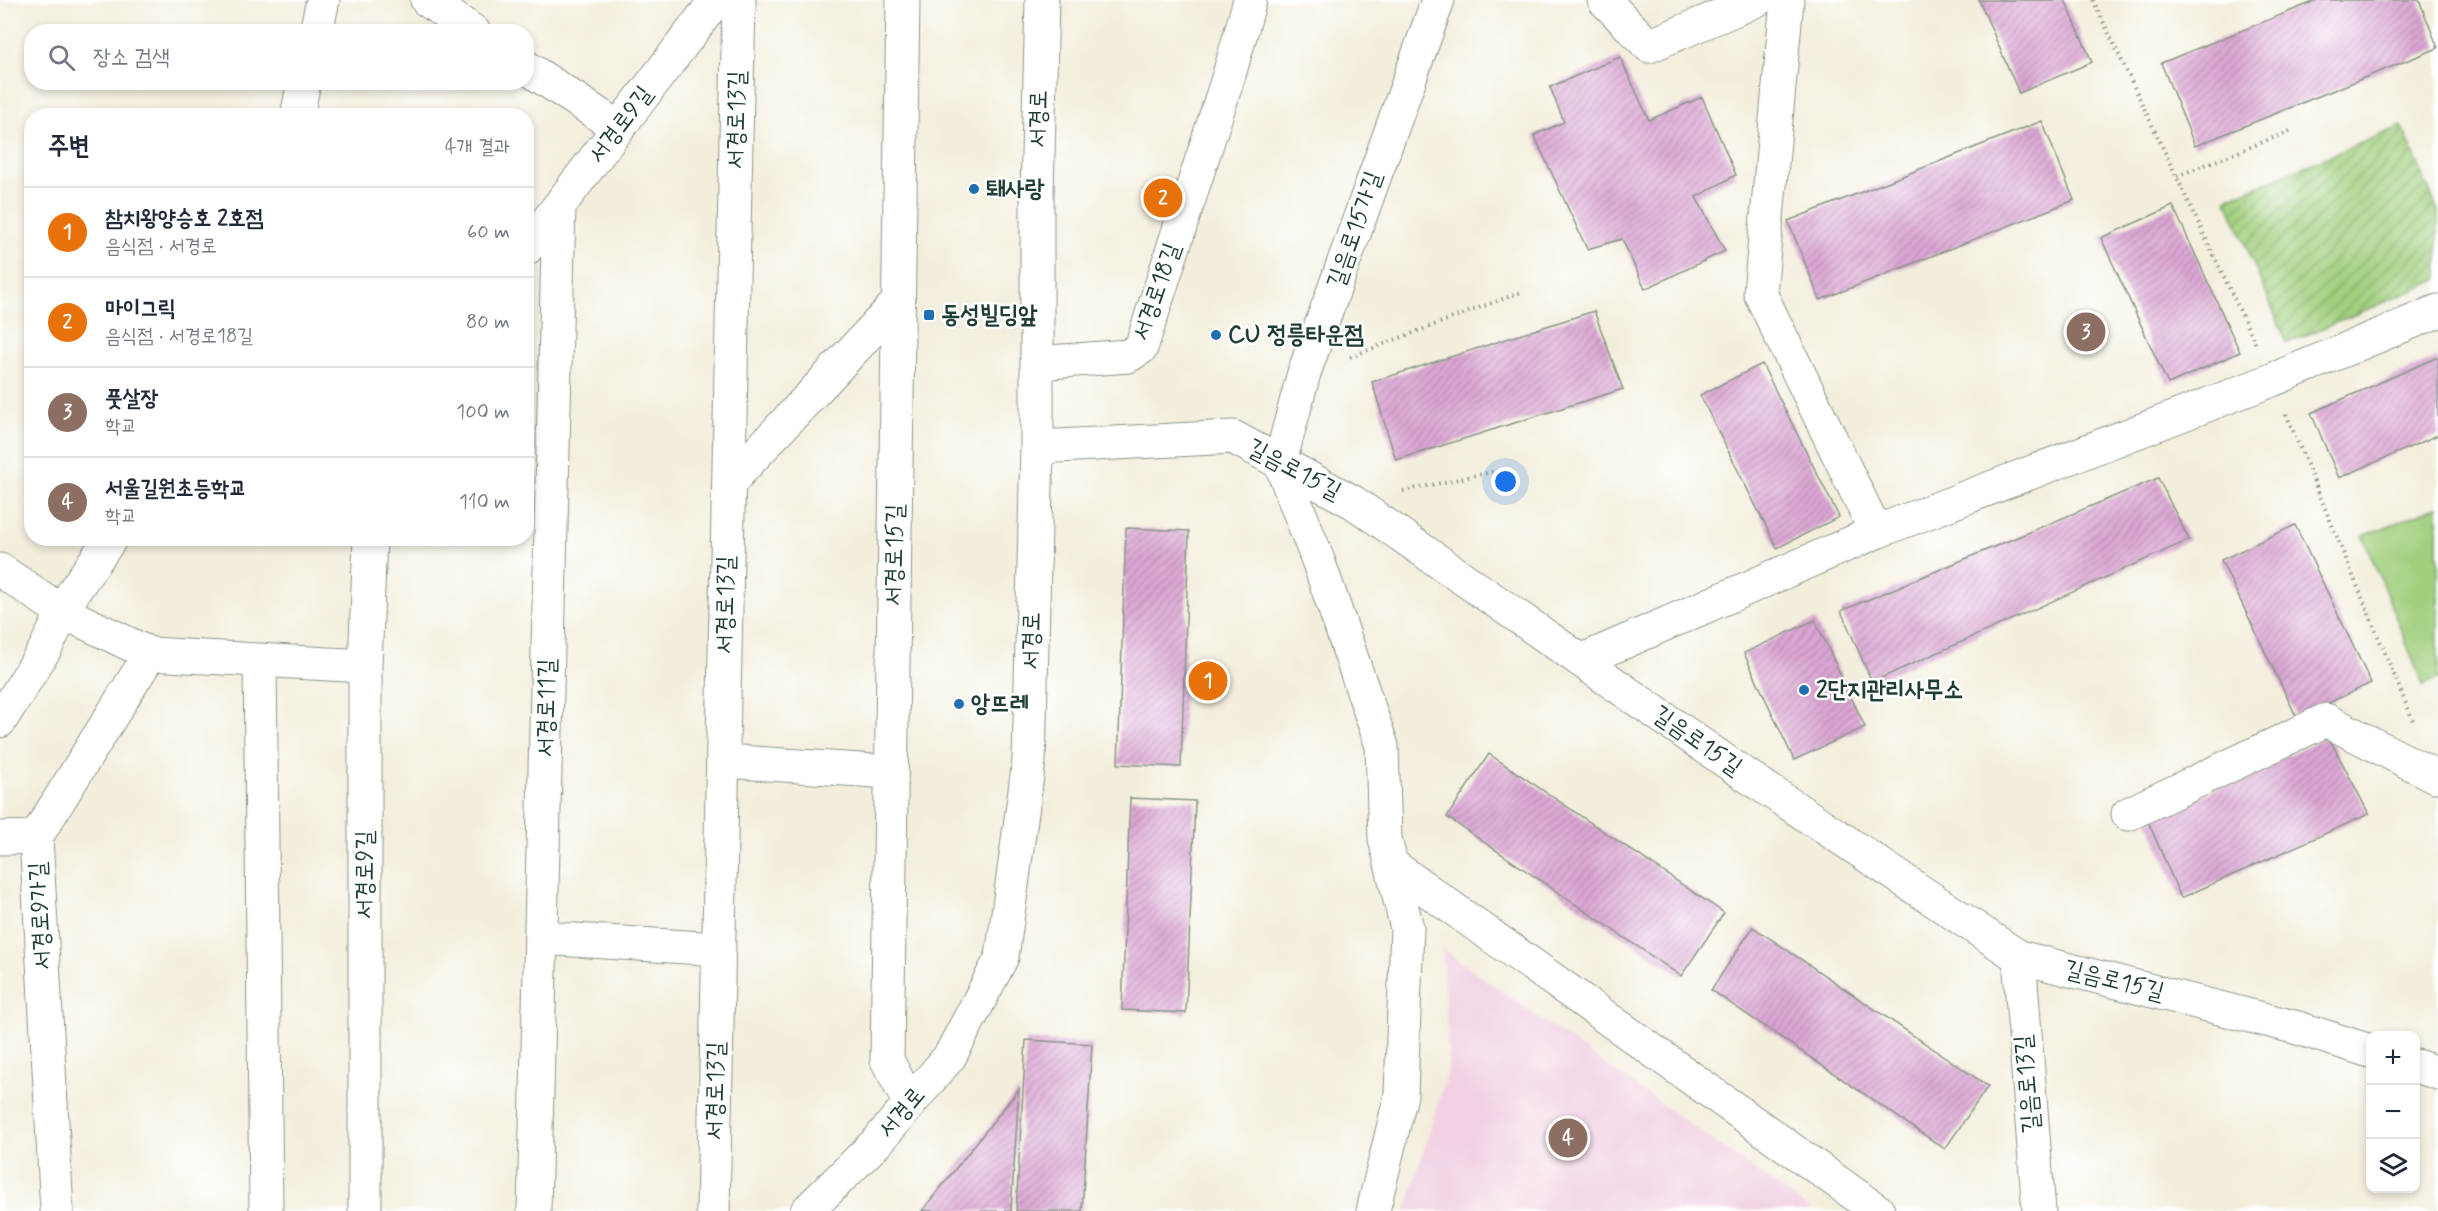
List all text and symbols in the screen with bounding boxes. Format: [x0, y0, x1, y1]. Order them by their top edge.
search box [24, 24, 534, 90]
icon: search [45, 41, 78, 74]
text: 장소 검색 [93, 44, 170, 72]
street label: 서경로13길 [721, 70, 753, 170]
street label: 서경로9길 [582, 80, 660, 170]
street label: 서경로 [1023, 90, 1055, 148]
text: 주변 [48, 130, 90, 164]
text: 4개 결과 [445, 134, 510, 161]
street label: 길음로15가길 [1321, 167, 1389, 293]
place label: 퇘사랑 [986, 174, 1045, 205]
pin: 2 [1144, 176, 1182, 220]
marker: 퇘사랑 [967, 182, 981, 196]
text: 참치왕양승호 2호점 [105, 205, 263, 233]
text: 1 [63, 219, 72, 246]
text: 60 m [467, 219, 510, 246]
text: 음식점 · 서경로 [105, 233, 217, 260]
street label: 서경로18길 [1126, 239, 1188, 345]
text: 마이그릭 [105, 295, 176, 323]
place label: 동성빌딩앞 [941, 300, 1038, 331]
marker: 동성빌딩앞 [922, 308, 936, 322]
text: 2 [63, 309, 72, 336]
text: 80 m [466, 309, 510, 336]
pin: 3 [2066, 310, 2106, 354]
place label: CU 정릉타운점 [1228, 320, 1364, 351]
text: 음식점 · 서경로18길 [105, 323, 253, 350]
marker: CU 정릉타운점 [1209, 328, 1223, 342]
text: 풋살장 [105, 385, 158, 413]
text: 3 [63, 399, 72, 426]
text: 100 m [456, 399, 510, 426]
text: 학교 [105, 413, 137, 440]
street label: 길음로15길 [1242, 432, 1346, 508]
your location [1491, 467, 1520, 496]
text: 서울길원초등학교 [105, 475, 247, 503]
text: 4 [62, 489, 73, 516]
text: 110 m [459, 489, 510, 516]
text: 학교 [105, 503, 137, 530]
street label: 서경로15길 [879, 504, 911, 606]
street label: 서경로13길 [710, 555, 742, 655]
street label: 서경로 [1016, 612, 1048, 670]
street label: 서경로11길 [531, 658, 563, 758]
pin: 1 [1188, 658, 1228, 704]
place label: 2단지관리사무소 [1816, 675, 1963, 706]
marker: 2단지관리사무소 [1797, 683, 1811, 697]
place label: 앙뜨레 [971, 689, 1029, 720]
marker: 앙뜨레 [952, 697, 966, 711]
street label: 길음로15길 [1646, 699, 1748, 783]
street label: 서경로9길 [350, 830, 381, 920]
street label: 서경로9가길 [23, 861, 59, 971]
street label: 길음로15길 [2061, 954, 2167, 1008]
map controls [2366, 1031, 2420, 1193]
button: + [2366, 1031, 2420, 1085]
street label: 길음로13길 [2008, 1033, 2048, 1135]
street label: 서경로13길 [700, 1041, 732, 1141]
street label: 서경로 [872, 1081, 932, 1145]
button: − [2366, 1085, 2420, 1139]
pin: 4 [1548, 1116, 1588, 1160]
button: layers [2366, 1139, 2420, 1193]

